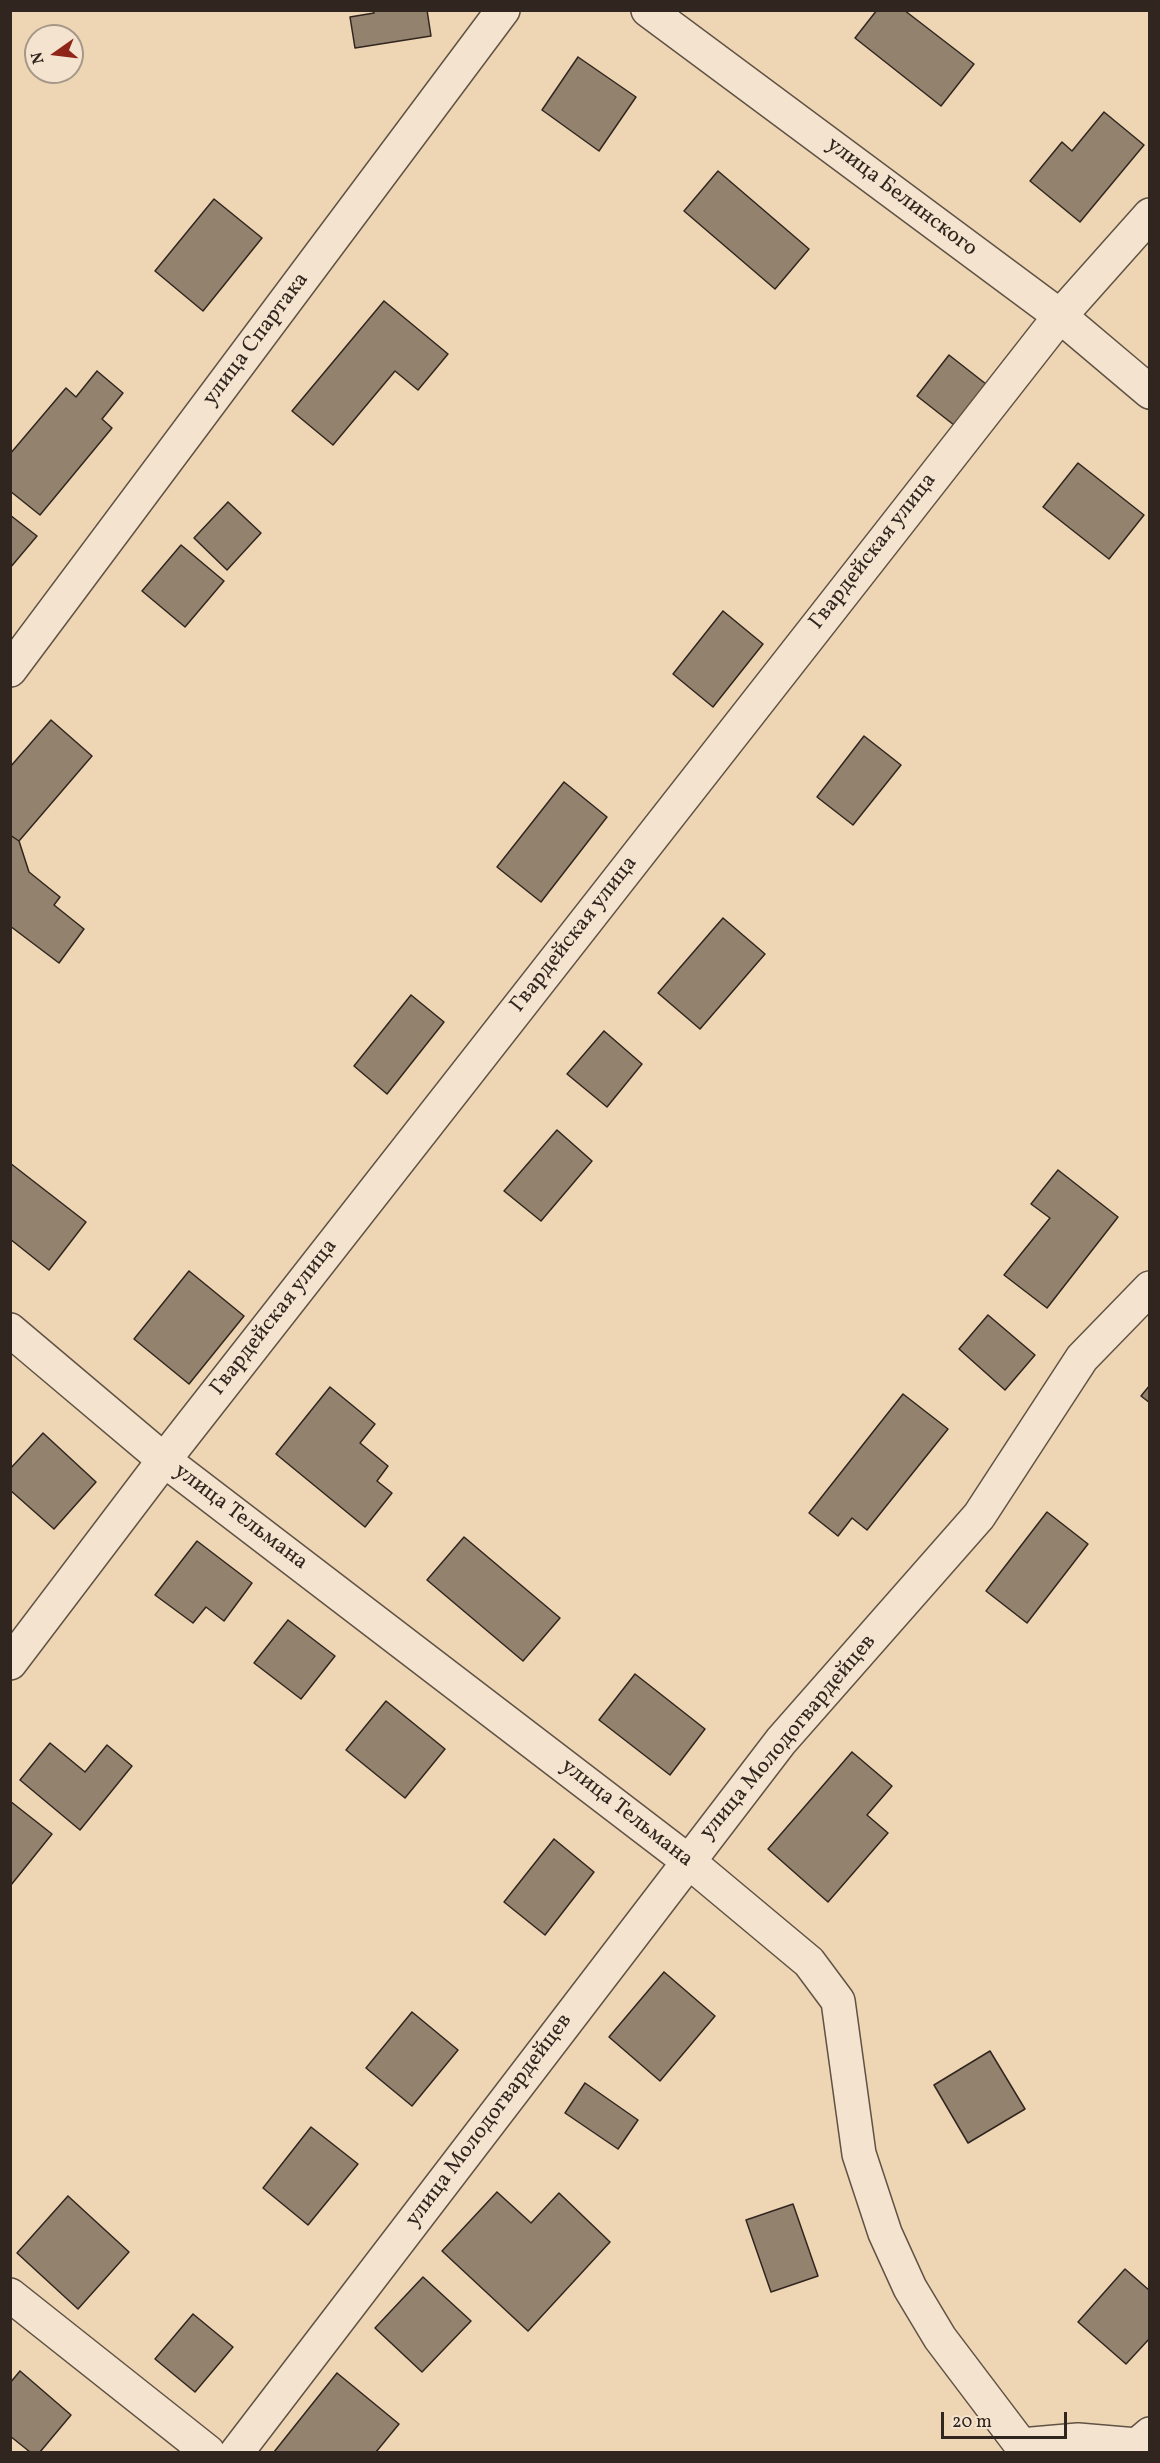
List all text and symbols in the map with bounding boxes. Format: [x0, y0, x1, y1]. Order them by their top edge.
north arrow [24, 24, 84, 84]
text: N [26, 50, 51, 66]
street label: улица Белинского [820, 133, 982, 263]
street label: улица Спартака [198, 268, 316, 412]
street label: Гвардейская улица [805, 468, 943, 636]
street label: Гвардейская улица [506, 851, 644, 1019]
street label: Гвардейская улица [206, 1234, 344, 1402]
street label: улица Тельмана [168, 1459, 312, 1577]
street label: улица Молодогвардейцев [695, 1630, 883, 1846]
street label: улица Тельмана [554, 1754, 698, 1874]
street label: улица Молодогвардейцев [401, 2009, 579, 2233]
scale bar [944, 2400, 1070, 2438]
text: 20 m [952, 2410, 992, 2435]

